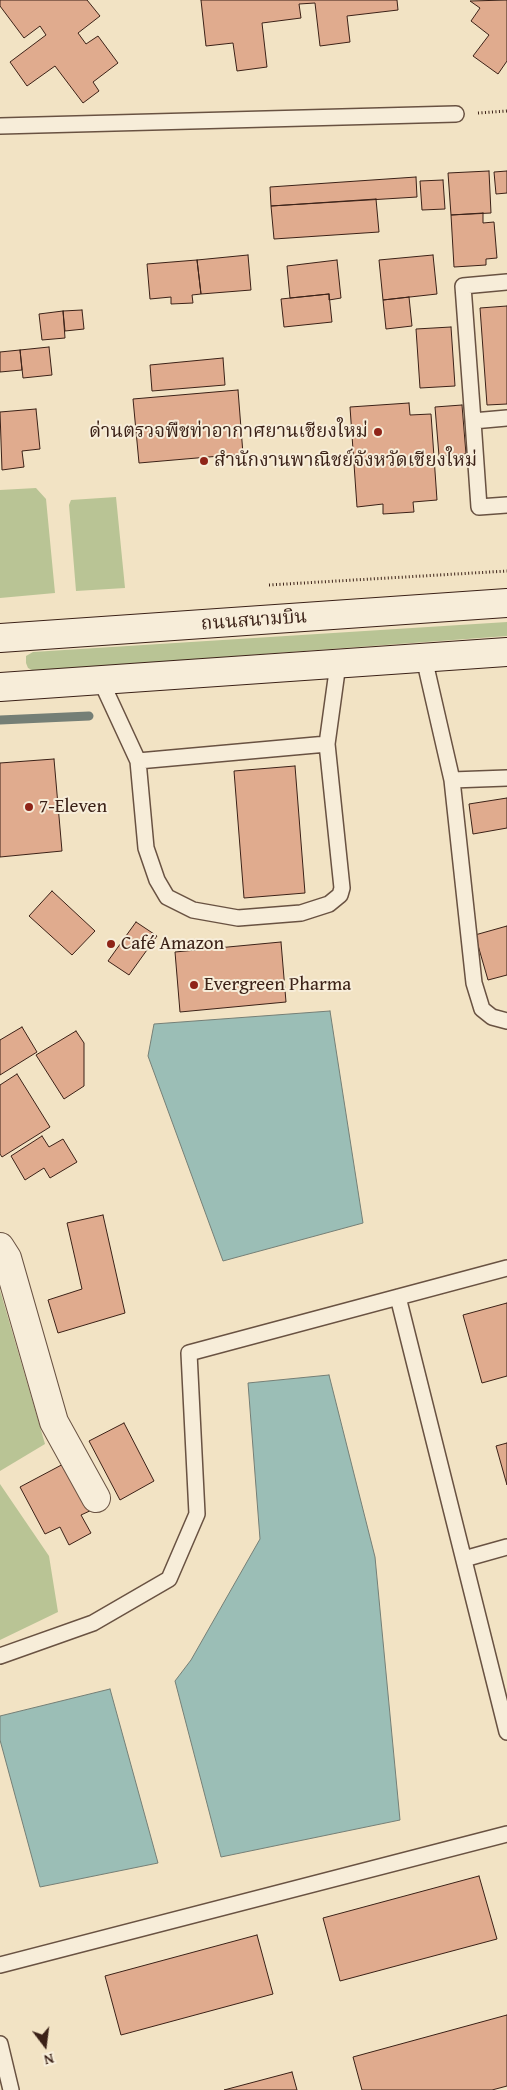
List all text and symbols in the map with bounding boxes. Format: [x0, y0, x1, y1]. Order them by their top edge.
place label: ด่านตรวจพืชท่าอากาศยานเชียงใหม่ [89, 421, 368, 443]
marker: ด่านตรวจพืชท่าอากาศยานเชียงใหม่ [372, 426, 384, 438]
place label: สำนักงานพาณิชย์จังหวัดเชียงใหม่ [214, 450, 477, 472]
marker: สำนักงานพาณิชย์จังหวัดเชียงใหม่ [198, 455, 210, 467]
street label: ถนนสนามบิน [200, 606, 308, 636]
place label: 7-Eleven [39, 796, 107, 818]
marker: 7-Eleven [23, 801, 35, 813]
place label: Café Amazon [121, 933, 224, 955]
marker: Café Amazon [105, 938, 117, 950]
place label: Evergreen Pharma [204, 974, 351, 996]
marker: Evergreen Pharma [188, 979, 200, 991]
north arrow [20, 2020, 70, 2070]
text: N [42, 2049, 56, 2070]

